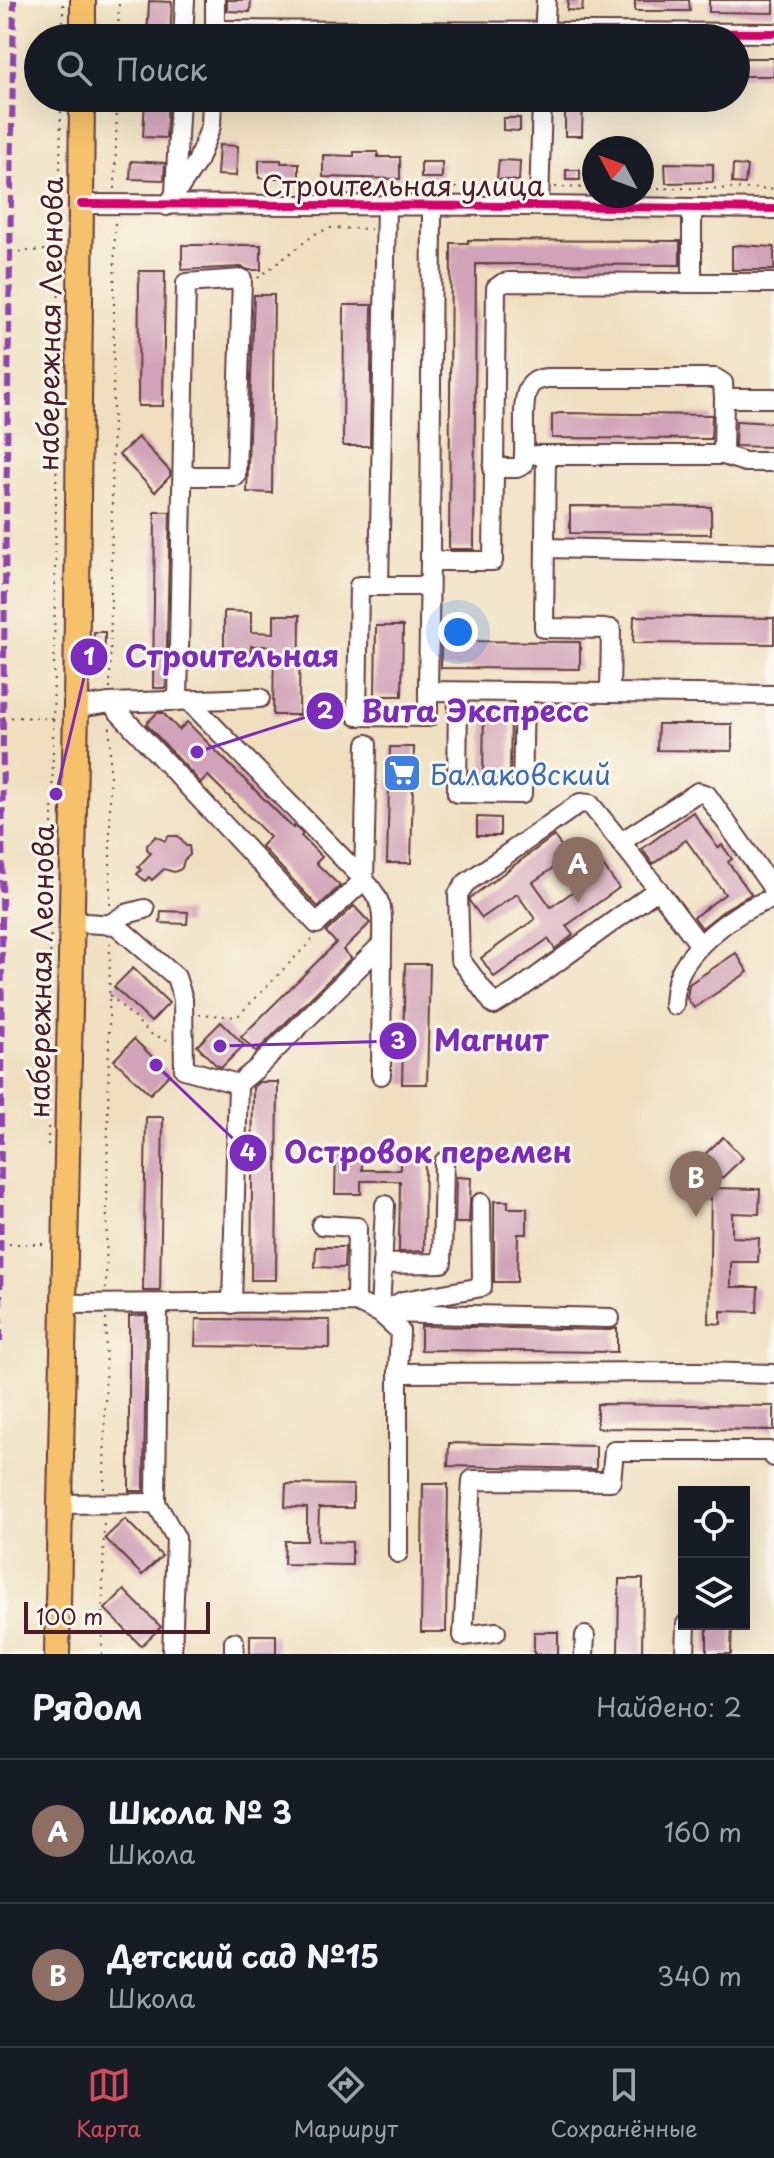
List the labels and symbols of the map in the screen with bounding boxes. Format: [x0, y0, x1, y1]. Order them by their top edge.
north arrow [582, 136, 654, 208]
street label: Строительная улица [262, 163, 545, 206]
street label: набережная Леонова [25, 176, 73, 471]
your location [438, 612, 478, 652]
callout: Строительная [69, 630, 356, 684]
text: Строительная [125, 632, 339, 677]
text: 1 [83, 637, 95, 673]
callout: Вита Экспресс [305, 684, 605, 738]
text: Вита Экспресс [361, 687, 589, 732]
text: 2 [317, 691, 334, 727]
supermarket icon: Балаковский [381, 752, 423, 794]
place label: Балаковский [430, 752, 611, 795]
street label: набережная Леонова [16, 823, 64, 1118]
pin: A [552, 837, 604, 903]
callout: Магнит [378, 1014, 564, 1068]
text: Магнит [434, 1016, 550, 1061]
text: 3 [390, 1021, 406, 1057]
callout: Островок перемен [228, 1126, 588, 1180]
text: Островок перемен [284, 1128, 572, 1173]
text: 4 [240, 1133, 256, 1169]
pin: B [670, 1151, 722, 1217]
scale bar [24, 1598, 210, 1634]

